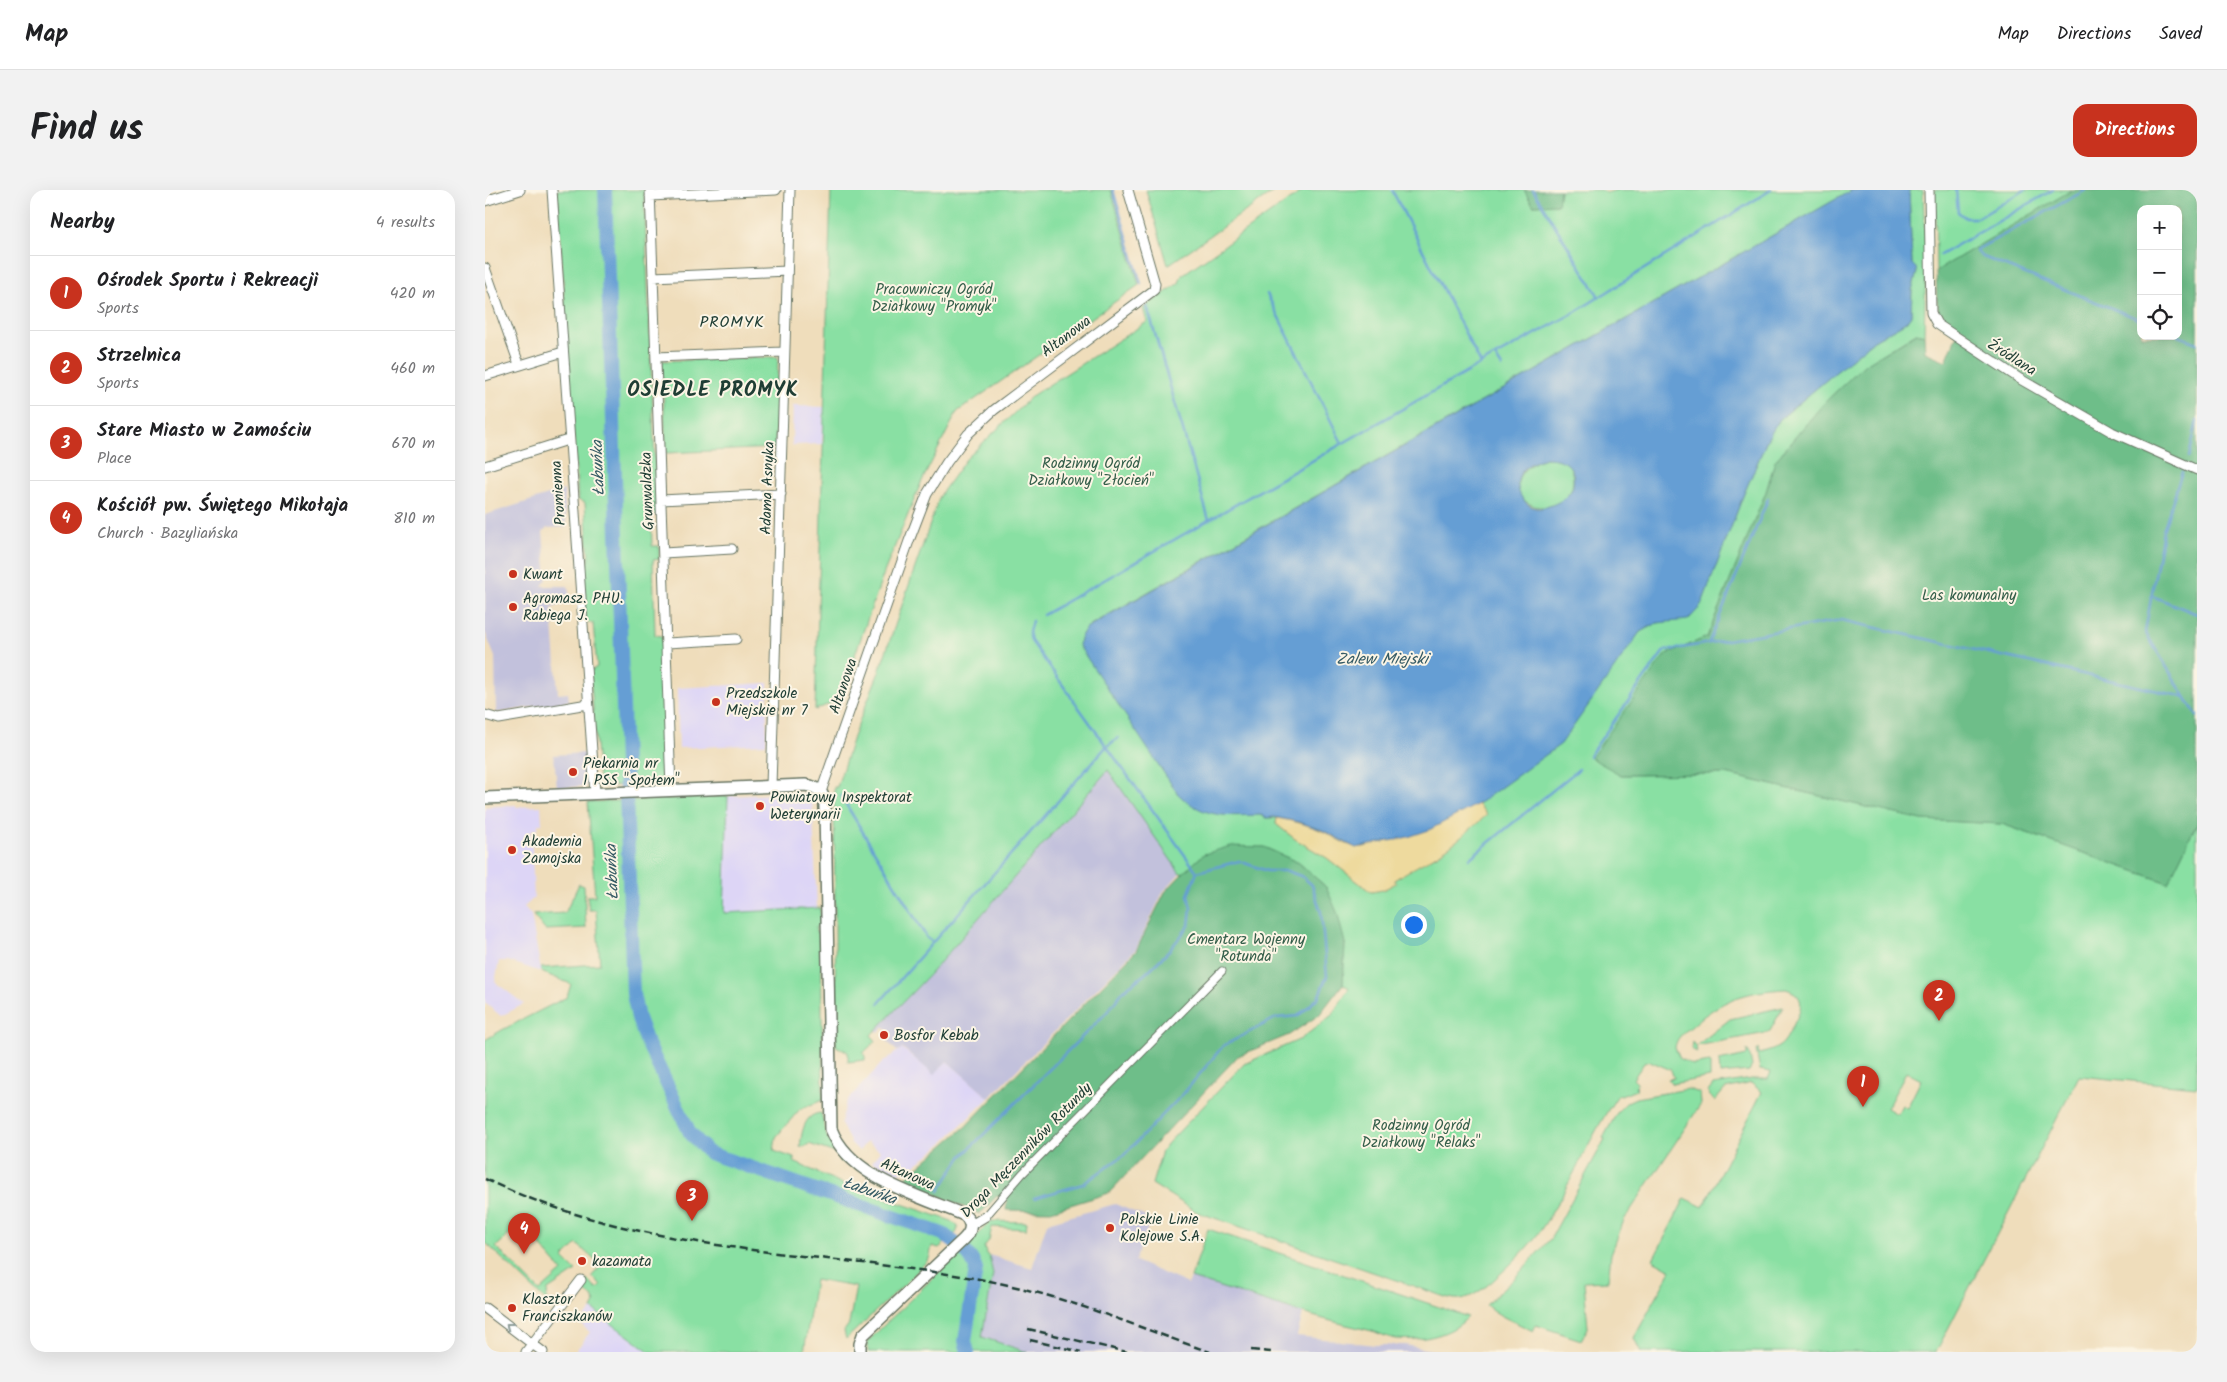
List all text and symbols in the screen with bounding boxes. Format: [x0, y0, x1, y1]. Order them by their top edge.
text: Map [25, 15, 68, 54]
text: Map [1997, 20, 2029, 49]
text: Directions [2057, 20, 2131, 49]
text: Saved [2159, 20, 2202, 49]
text: Find us [30, 102, 143, 158]
button: Directions [2073, 104, 2197, 157]
map controls [2137, 205, 2182, 340]
button: + [2137, 205, 2182, 250]
text: Nearby [50, 206, 115, 239]
text: 4 results [376, 210, 435, 235]
button: − [2137, 250, 2182, 295]
text: Ośrodek Sportu i Rekreacji [97, 266, 318, 296]
park label: Pracowniczy Ogród Działkowy "Promyk" [871, 278, 997, 319]
text: 1 [64, 281, 68, 306]
text: 420 m [390, 281, 435, 306]
button: locate [2137, 295, 2182, 340]
text: Sports [97, 296, 139, 321]
district label: PROMYK [699, 310, 765, 335]
street label: Altanowa [1036, 310, 1097, 364]
street label: Źródlana [1982, 333, 2041, 382]
text: Strzelnica [97, 341, 181, 371]
text: 2 [61, 356, 71, 381]
text: 460 m [390, 356, 435, 381]
text: Sports [97, 371, 139, 396]
district label: OSIEDLE PROMYK [627, 375, 799, 407]
text: Stare Miasto w Zamościu [97, 416, 311, 446]
text: 3 [62, 431, 70, 456]
text: 670 m [392, 431, 435, 456]
water label: Łabuńka [585, 438, 612, 496]
street label: Adama Asnyka [754, 441, 782, 535]
text: Place [97, 446, 131, 471]
street label: Grunwaldzka [635, 451, 661, 531]
park label: Rodzinny Ogród Działkowy "Złocień" [1028, 452, 1154, 493]
street label: Promienna [545, 460, 573, 526]
text: Kościół pw. Świętego Mikołaja [97, 491, 348, 521]
text: 4 [62, 506, 70, 531]
text: 810 m [393, 506, 435, 531]
text: Church · Bazyliańska [97, 521, 238, 546]
place label: Kwant [523, 563, 563, 587]
marker: Kwant [507, 568, 519, 580]
park label: Las komunalny [1922, 584, 2017, 608]
place label: Agromasz. PHU. Rabiega J. [523, 587, 623, 628]
marker: Agromasz. PHU. Rabiega J. [507, 601, 519, 613]
water label: Zalew Miejski [1336, 647, 1431, 672]
street label: Altanowa [823, 655, 865, 717]
place label: Przedszkole Miejskie nr 7 [726, 682, 809, 723]
marker: Przedszkole Miejskie nr 7 [710, 696, 722, 708]
place label: Piekarnia nr 1 PSS "Społem" [583, 752, 680, 793]
marker: Piekarnia nr 1 PSS "Społem" [567, 766, 579, 778]
place label: Powiatowy Inspektorat Weterynarii [770, 786, 912, 827]
marker: Powiatowy Inspektorat Weterynarii [754, 800, 766, 812]
place label: Akademia Zamojska [522, 830, 582, 871]
water label: Łabuńka [599, 842, 626, 900]
marker: Akademia Zamojska [506, 844, 518, 856]
your location [1401, 912, 1427, 938]
park label: Cmentarz Wojenny "Rotunda" [1187, 928, 1306, 969]
pin: 2 [1923, 980, 1955, 1021]
place label: Bosfor Kebab [894, 1024, 979, 1048]
marker: Bosfor Kebab [878, 1029, 890, 1041]
pin: 1 [1847, 1066, 1879, 1107]
street label: Droga Męczenników Rotundy [955, 1077, 1099, 1224]
park label: Rodzinny Ogród Działkowy "Relaks" [1362, 1114, 1480, 1155]
street label: Altanowa [876, 1152, 939, 1198]
water label: Łabuńka [839, 1171, 901, 1213]
pin: 3 [676, 1180, 708, 1221]
place label: Polskie Linie Kolejowe S.A. [1120, 1208, 1204, 1249]
pin: 4 [508, 1213, 540, 1254]
marker: Polskie Linie Kolejowe S.A. [1104, 1222, 1116, 1234]
place label: kazamata [592, 1250, 652, 1274]
marker: kazamata [576, 1255, 588, 1267]
place label: Klasztor Franciszkanów [522, 1288, 613, 1329]
marker: Klasztor Franciszkanów [506, 1302, 518, 1314]
one-way arrow [505, 1323, 515, 1332]

